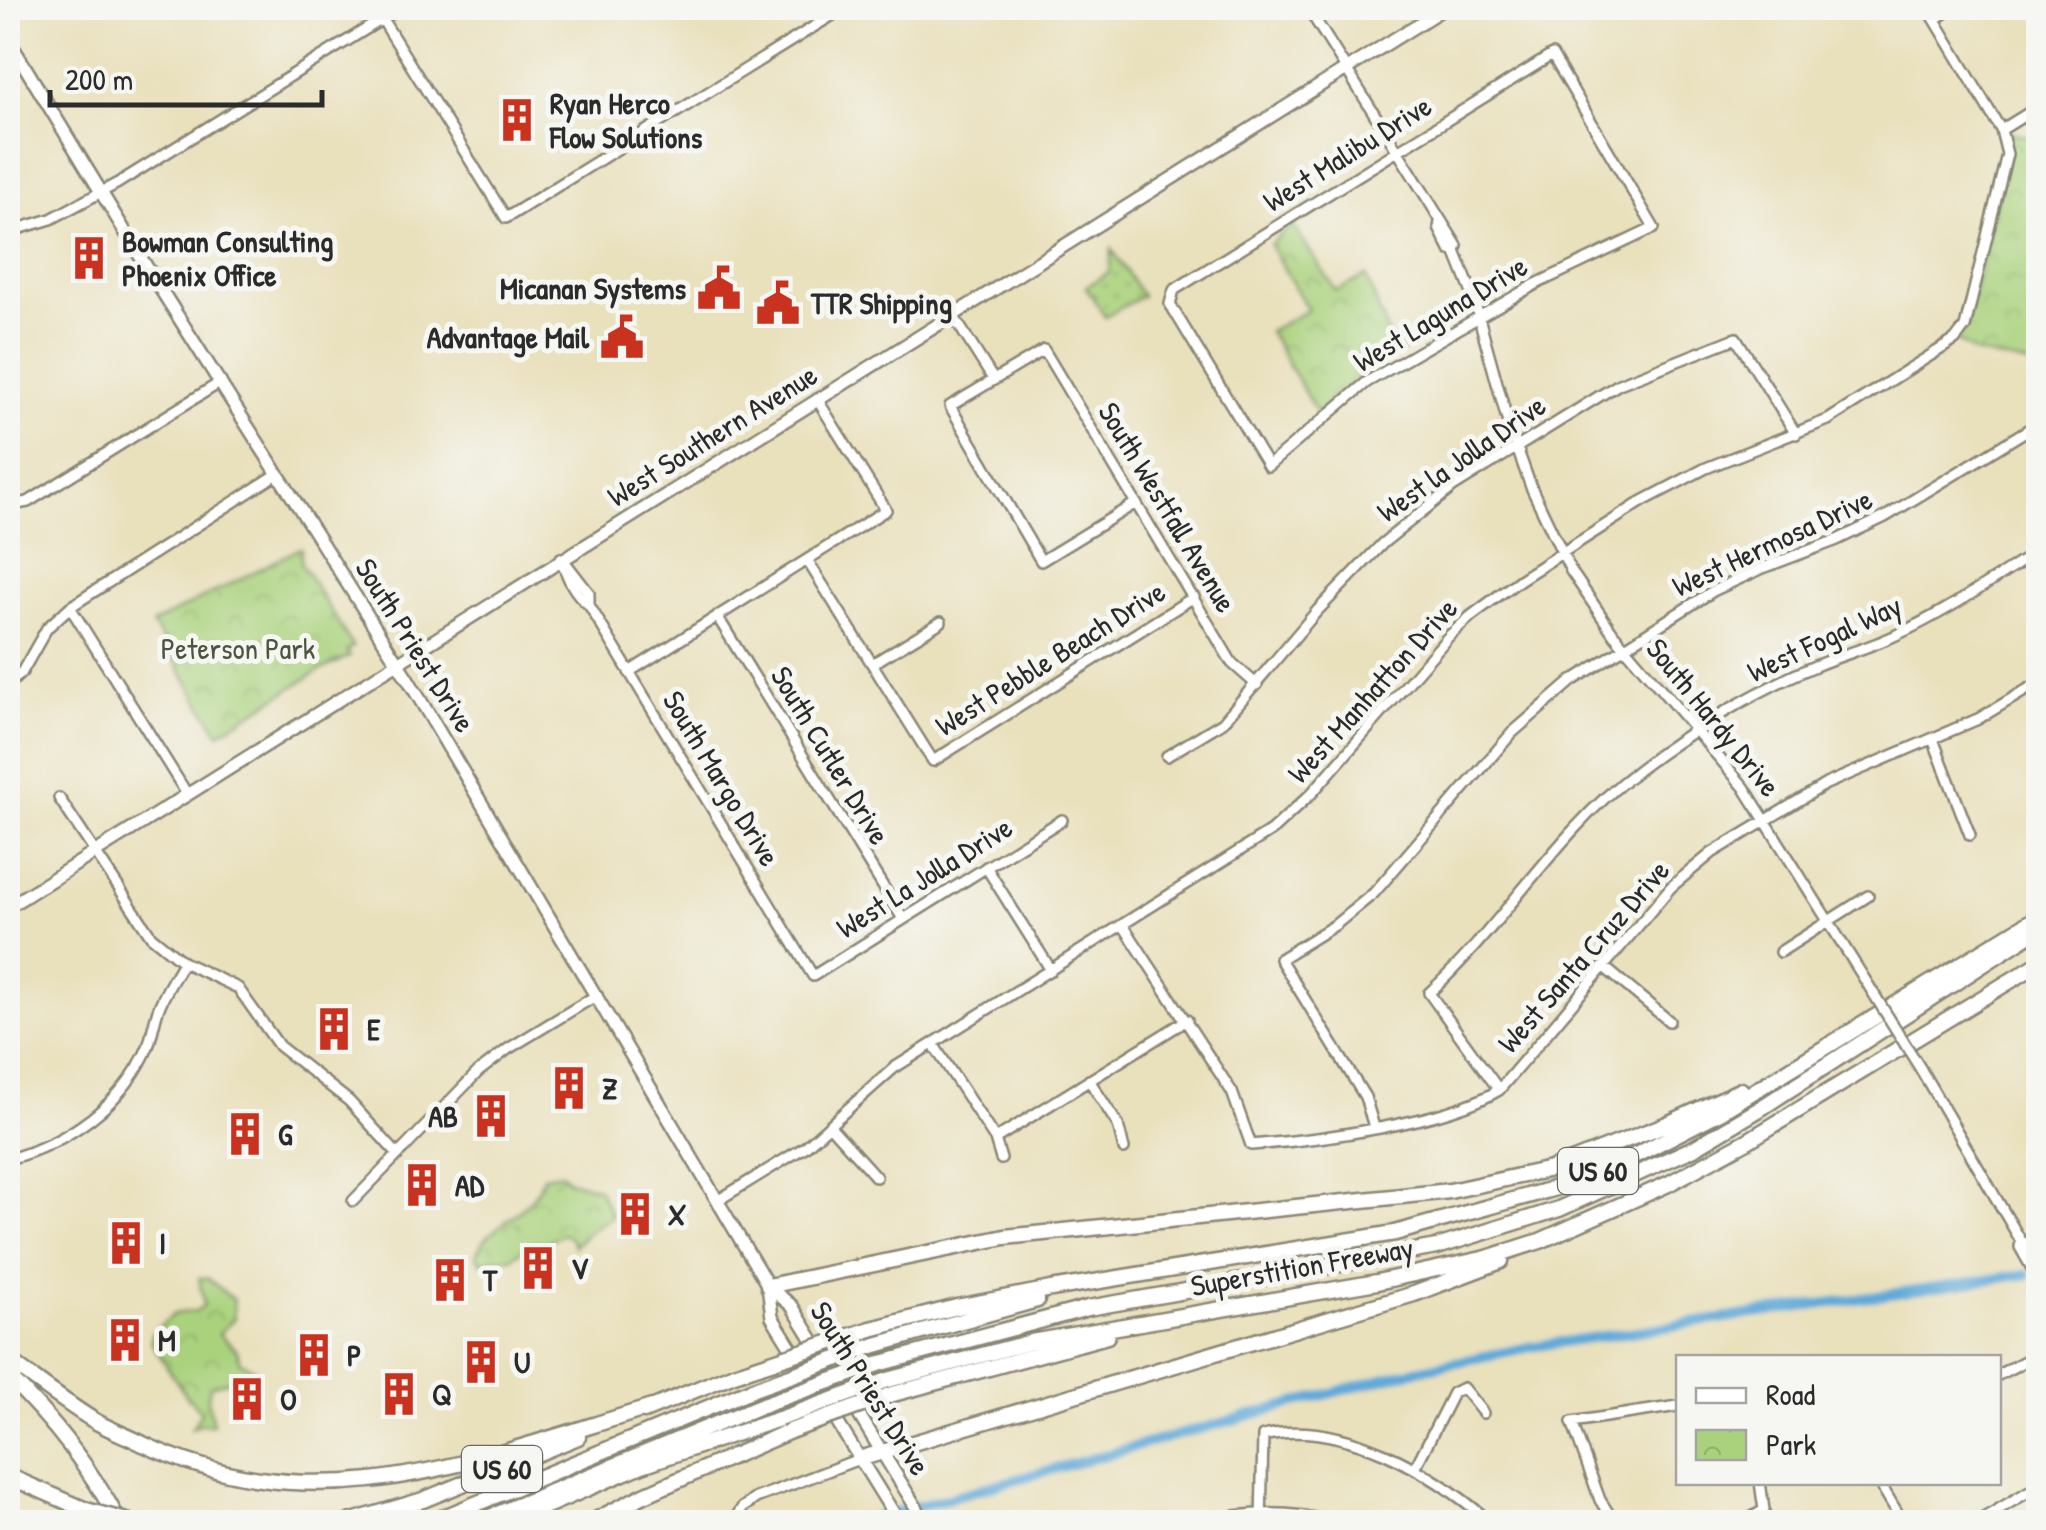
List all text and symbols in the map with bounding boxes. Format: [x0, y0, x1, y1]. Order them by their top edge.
scale bar [50, 45, 322, 107]
text: 200 m [65, 59, 133, 99]
place label: Ryan Herco Flow Solutions [549, 83, 703, 157]
street label: West Malibu Drive [1255, 85, 1439, 221]
building icon: Ryan Herco Flow Solutions [493, 96, 541, 144]
place label: Bowman Consulting Phoenix Office [122, 221, 333, 295]
building icon: Bowman Consulting Phoenix Office [65, 234, 113, 282]
street label: West Laguna Drive [1346, 245, 1534, 381]
public building icon: Micanan Systems [695, 264, 743, 312]
place label: Micanan Systems [500, 268, 686, 309]
public building icon: TTR Shipping [754, 279, 802, 327]
place label: TTR Shipping [810, 283, 952, 324]
public building icon: Advantage Mail [598, 313, 646, 361]
place label: Advantage Mail [427, 317, 590, 358]
street label: West Southern Avenue [600, 354, 824, 516]
street label: West la Jolla Drive [1369, 385, 1553, 531]
street label: South Westfall Avenue [1089, 395, 1247, 620]
street label: West Hermosa Drive [1666, 478, 1878, 606]
street label: South Priest Drive [347, 551, 485, 739]
street label: West Pebble Beach Drive [928, 571, 1172, 745]
street label: West Fogal Way [1741, 585, 1907, 691]
street label: West Manhatton Drive [1278, 589, 1466, 791]
park label: Peterson Park [161, 628, 315, 668]
street label: South Hardy Drive [1638, 630, 1790, 805]
street label: South Cutler Drive [762, 658, 900, 852]
street label: South Margo Drive [654, 683, 790, 873]
street label: West La Jolla Drive [828, 807, 1020, 947]
street label: West Santa Cruz Drive [1488, 851, 1678, 1061]
building icon: E [310, 1005, 358, 1053]
place label: E [367, 1009, 381, 1049]
building icon: Z [545, 1064, 593, 1112]
place label: Z [602, 1068, 618, 1108]
building icon: AB [467, 1092, 515, 1140]
place label: AB [428, 1096, 458, 1136]
building icon: G [221, 1110, 269, 1158]
place label: G [278, 1114, 293, 1154]
road number: US 60 [1558, 1148, 1638, 1194]
building icon: AD [398, 1161, 446, 1209]
place label: AD [455, 1165, 485, 1205]
building icon: X [611, 1190, 659, 1238]
place label: X [668, 1194, 686, 1234]
building icon: I [102, 1219, 150, 1267]
place label: I [159, 1223, 166, 1263]
street label: Superstition Freeway [1188, 1227, 1416, 1305]
building icon: V [514, 1244, 562, 1292]
place label: V [571, 1248, 589, 1288]
building icon: T [426, 1256, 474, 1304]
place label: T [482, 1260, 498, 1300]
street label: South Priest Drive [802, 1294, 940, 1482]
building icon: M [101, 1316, 149, 1364]
place label: M [158, 1320, 176, 1360]
building icon: P [290, 1331, 338, 1379]
place label: P [347, 1335, 361, 1375]
building icon: U [457, 1338, 505, 1386]
place label: U [514, 1342, 531, 1382]
legend [1676, 1355, 2001, 1485]
building icon: Q [375, 1370, 423, 1418]
place label: Q [432, 1374, 452, 1414]
text: Road [1766, 1374, 1815, 1414]
building icon: O [223, 1375, 271, 1423]
place label: O [280, 1379, 297, 1419]
text: Park [1766, 1424, 1816, 1464]
road number: US 60 [462, 1446, 542, 1492]

